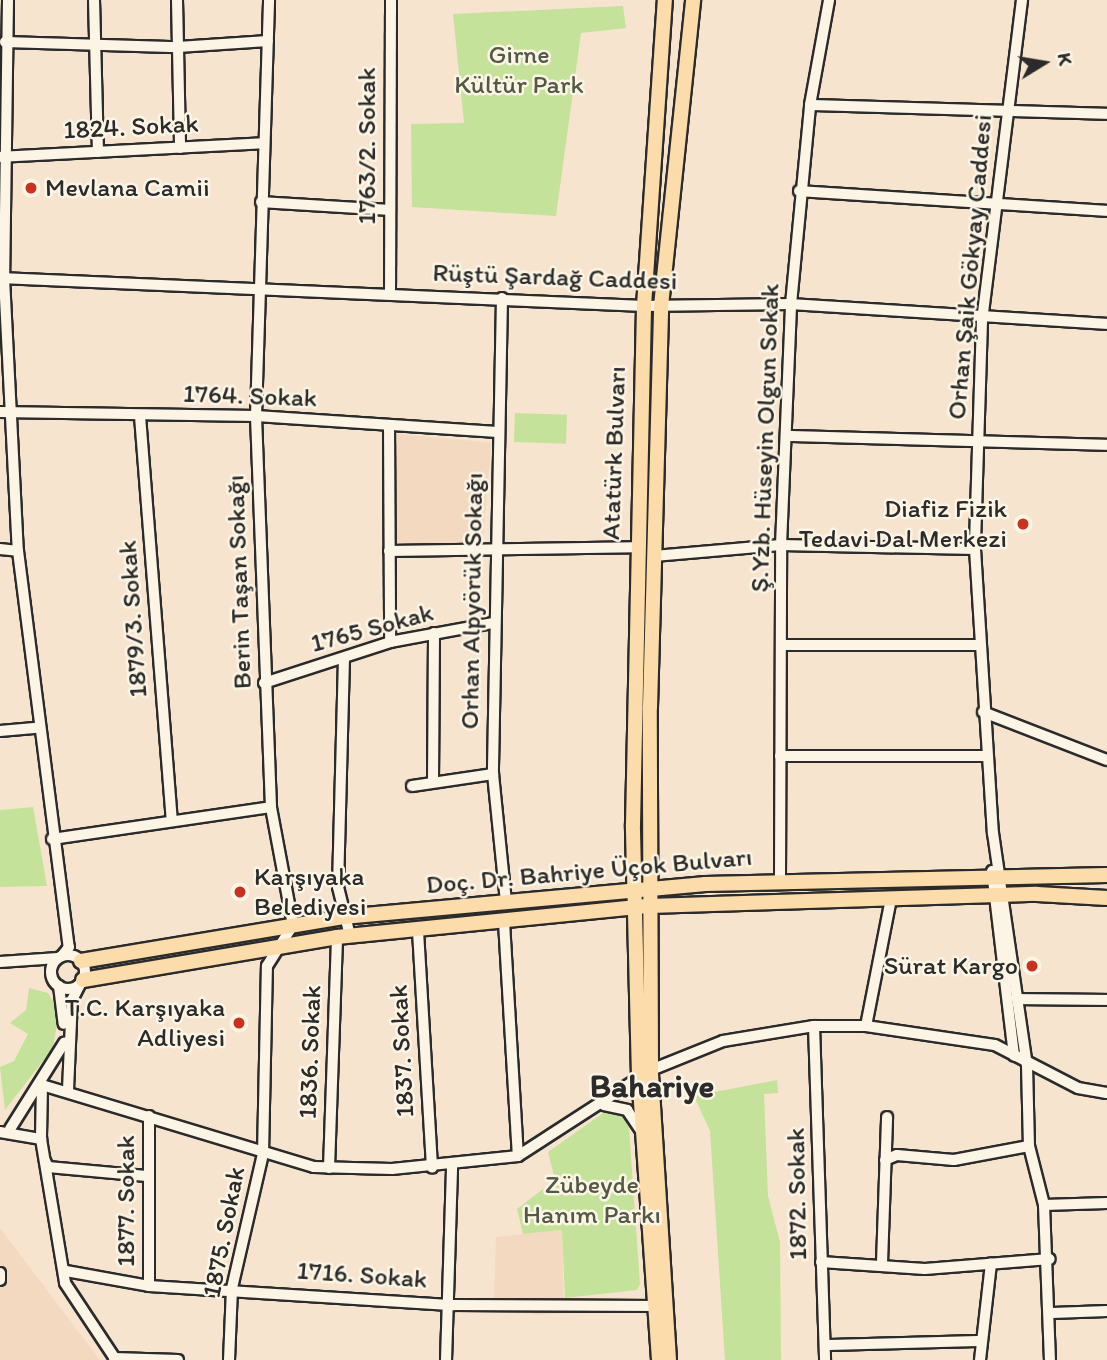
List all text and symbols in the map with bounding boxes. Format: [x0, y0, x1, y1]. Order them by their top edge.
north arrow [1009, 28, 1079, 98]
park label: Girne Kültür Park [454, 39, 584, 100]
text: K [1053, 51, 1078, 67]
street label: 1763/2. Sokak [351, 67, 383, 225]
street label: 1824. Sokak [63, 108, 199, 146]
street label: Orhan Şaik Gökyay Caddesi [941, 112, 999, 422]
place label: Mevlana Camii [45, 172, 210, 204]
marker: Mevlana Camii [23, 180, 39, 196]
street label: Rüştü Şardağ Caddesi [432, 257, 678, 297]
street label: Ş.Yzb. Hüseyin Olgun Sokak [744, 282, 786, 594]
street label: Atatürk Bulvarı [595, 365, 633, 541]
street label: 1764. Sokak [182, 378, 318, 414]
street label: Orhan Alpyörük Sokağı [454, 472, 490, 730]
street label: Berin Taşan Sokağı [220, 476, 258, 688]
place label: Diafiz Fizik Tedavi Dal Merkezi [800, 493, 1007, 554]
marker: Diafiz Fizik Tedavi Dal Merkezi [1013, 514, 1033, 534]
street label: 1879/3. Sokak [112, 539, 154, 699]
street label: 1765 Sokak [307, 597, 437, 659]
street label: Doç. Dr. Bahriye Üçok Bulvarı [424, 841, 754, 901]
place label: Karşıyaka Belediyesi [254, 861, 366, 922]
marker: Karşıyaka Belediyesi [232, 884, 248, 900]
place label: Sürat Kargo [883, 950, 1018, 982]
marker: Sürat Kargo [1024, 958, 1040, 974]
street label: 1837. Sokak [383, 984, 421, 1118]
street label: 1836. Sokak [292, 985, 328, 1119]
place label: T.C. Karşıyaka Adliyesi [65, 992, 225, 1054]
marker: T.C. Karşıyaka Adliyesi [231, 1015, 247, 1031]
district label: Bahariye [590, 1066, 714, 1106]
street label: 1872. Sokak [780, 1127, 814, 1261]
street label: 1877. Sokak [110, 1135, 142, 1267]
street label: 1875. Sokak [196, 1164, 252, 1300]
park label: Zübeyde Hanım Parkı [523, 1169, 661, 1230]
street label: 1716. Sokak [296, 1255, 428, 1295]

